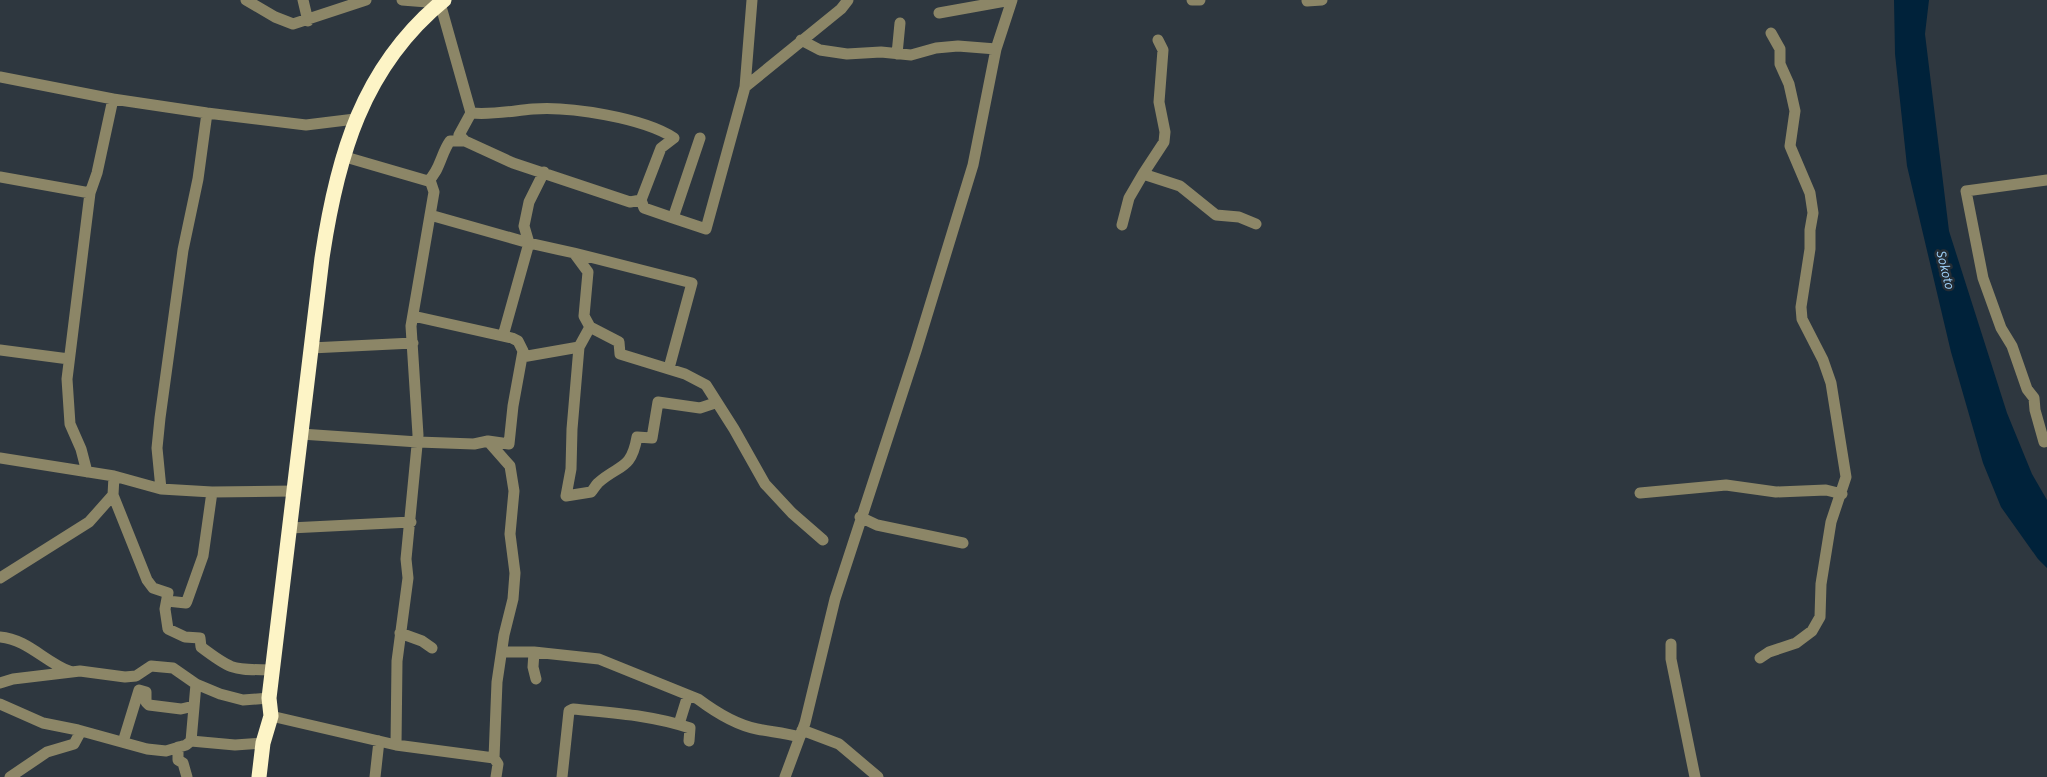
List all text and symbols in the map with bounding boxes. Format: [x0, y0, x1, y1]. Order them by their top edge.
water label: Sokoto [1931, 248, 1959, 292]

